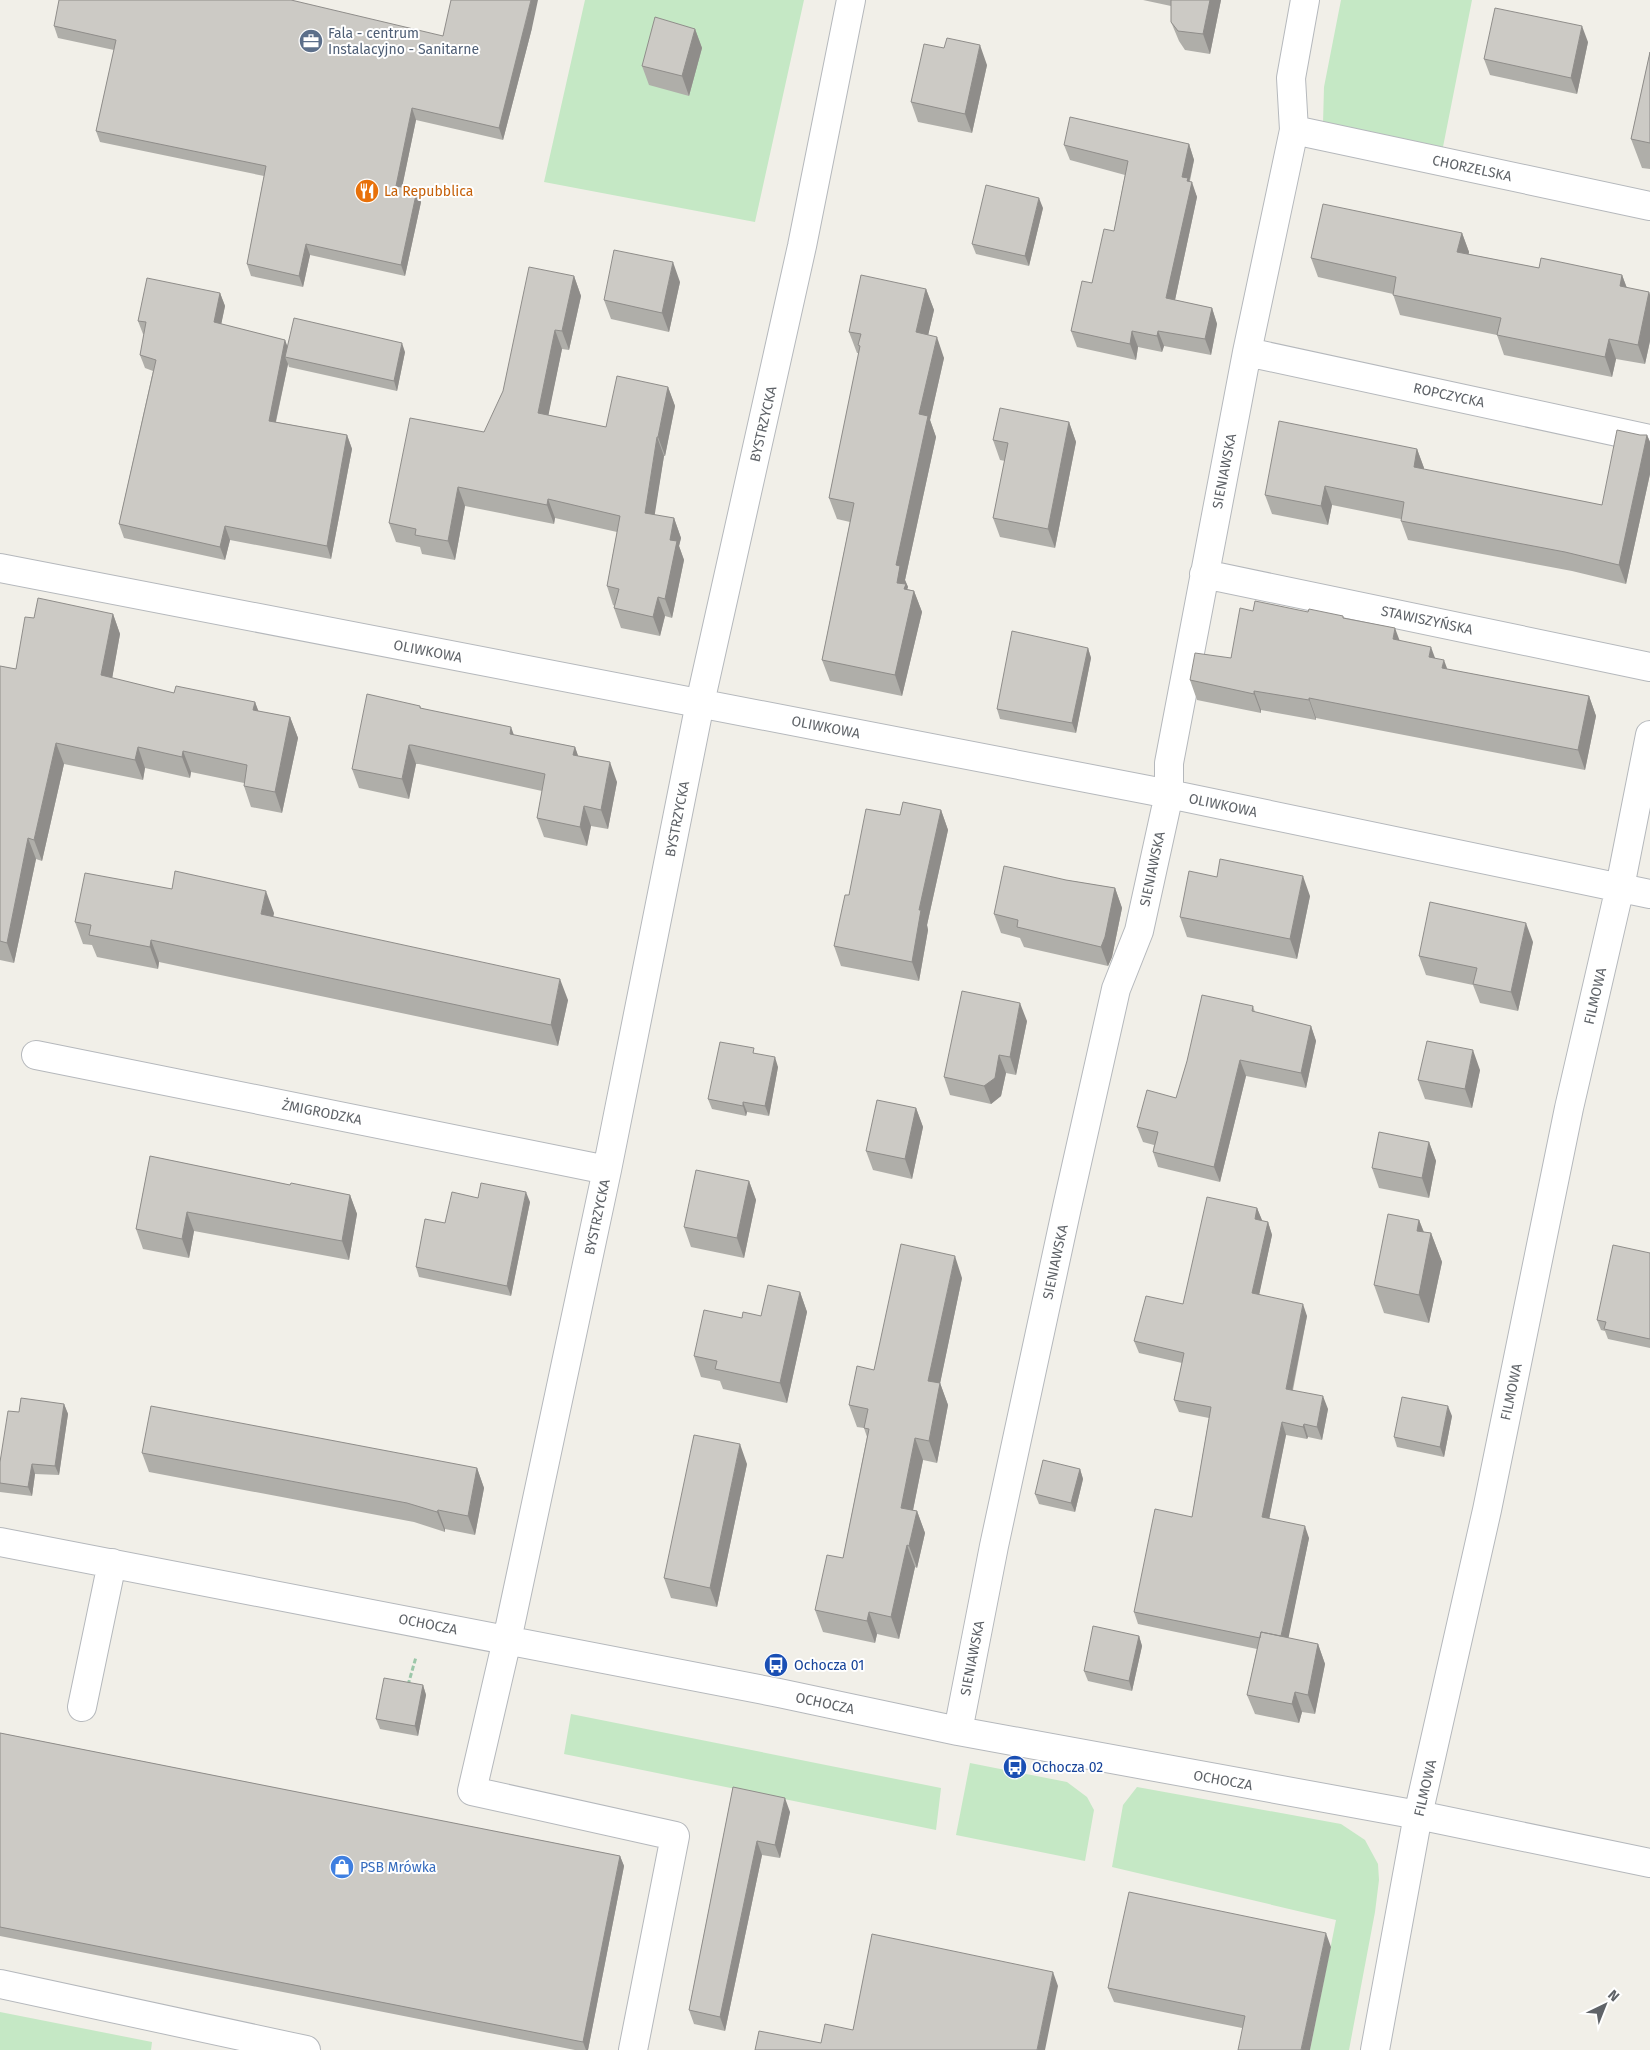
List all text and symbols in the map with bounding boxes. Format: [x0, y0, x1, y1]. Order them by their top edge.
place label: Fala - centrum Instalacyjno - Sanitarne [328, 25, 479, 58]
office icon: Fala - centrum Instalacyjno - Sanitarne [298, 28, 324, 54]
street label: CHORZELSKA [1431, 152, 1513, 185]
restaurant icon: La Repubblica [354, 178, 380, 204]
place label: La Repubblica [384, 183, 473, 200]
street label: ROPCZYCKA [1412, 380, 1486, 411]
street label: BYSTRZYCKA [747, 385, 780, 464]
street label: SIENIAWSKA [1209, 432, 1240, 510]
street label: STAWISZYŃSKA [1379, 601, 1475, 639]
street label: OLIWKOWA [392, 636, 464, 666]
street label: OLIWKOWA [790, 712, 862, 742]
street label: BYSTRZYCKA [662, 780, 693, 859]
street label: OLIWKOWA [1187, 790, 1259, 821]
street label: SIENIAWSKA [1136, 830, 1169, 908]
street label: FILMOWA [1581, 966, 1610, 1026]
street label: ŻMIGRODZKA [280, 1095, 364, 1129]
street label: BYSTRZYCKA [581, 1178, 614, 1257]
street label: SIENIAWSKA [1039, 1223, 1072, 1301]
street label: FILMOWA [1497, 1362, 1526, 1422]
street label: OCHOCZA [397, 1610, 459, 1639]
street label: SIENIAWSKA [957, 1619, 988, 1697]
bus stop icon: Ochocza 01 [763, 1652, 789, 1678]
place label: Ochocza 01 [794, 1657, 864, 1674]
street label: OCHOCZA [794, 1689, 856, 1718]
bus stop icon: Ochocza 02 [1002, 1754, 1028, 1780]
street label: FILMOWA [1411, 1758, 1440, 1818]
place label: Ochocza 02 [1032, 1759, 1103, 1776]
street label: OCHOCZA [1192, 1767, 1254, 1794]
shop icon: PSB Mrówka [329, 1854, 355, 1880]
place label: PSB Mrówka [360, 1859, 436, 1876]
north arrow [1580, 1980, 1630, 2030]
text: N [1604, 1986, 1623, 2005]

